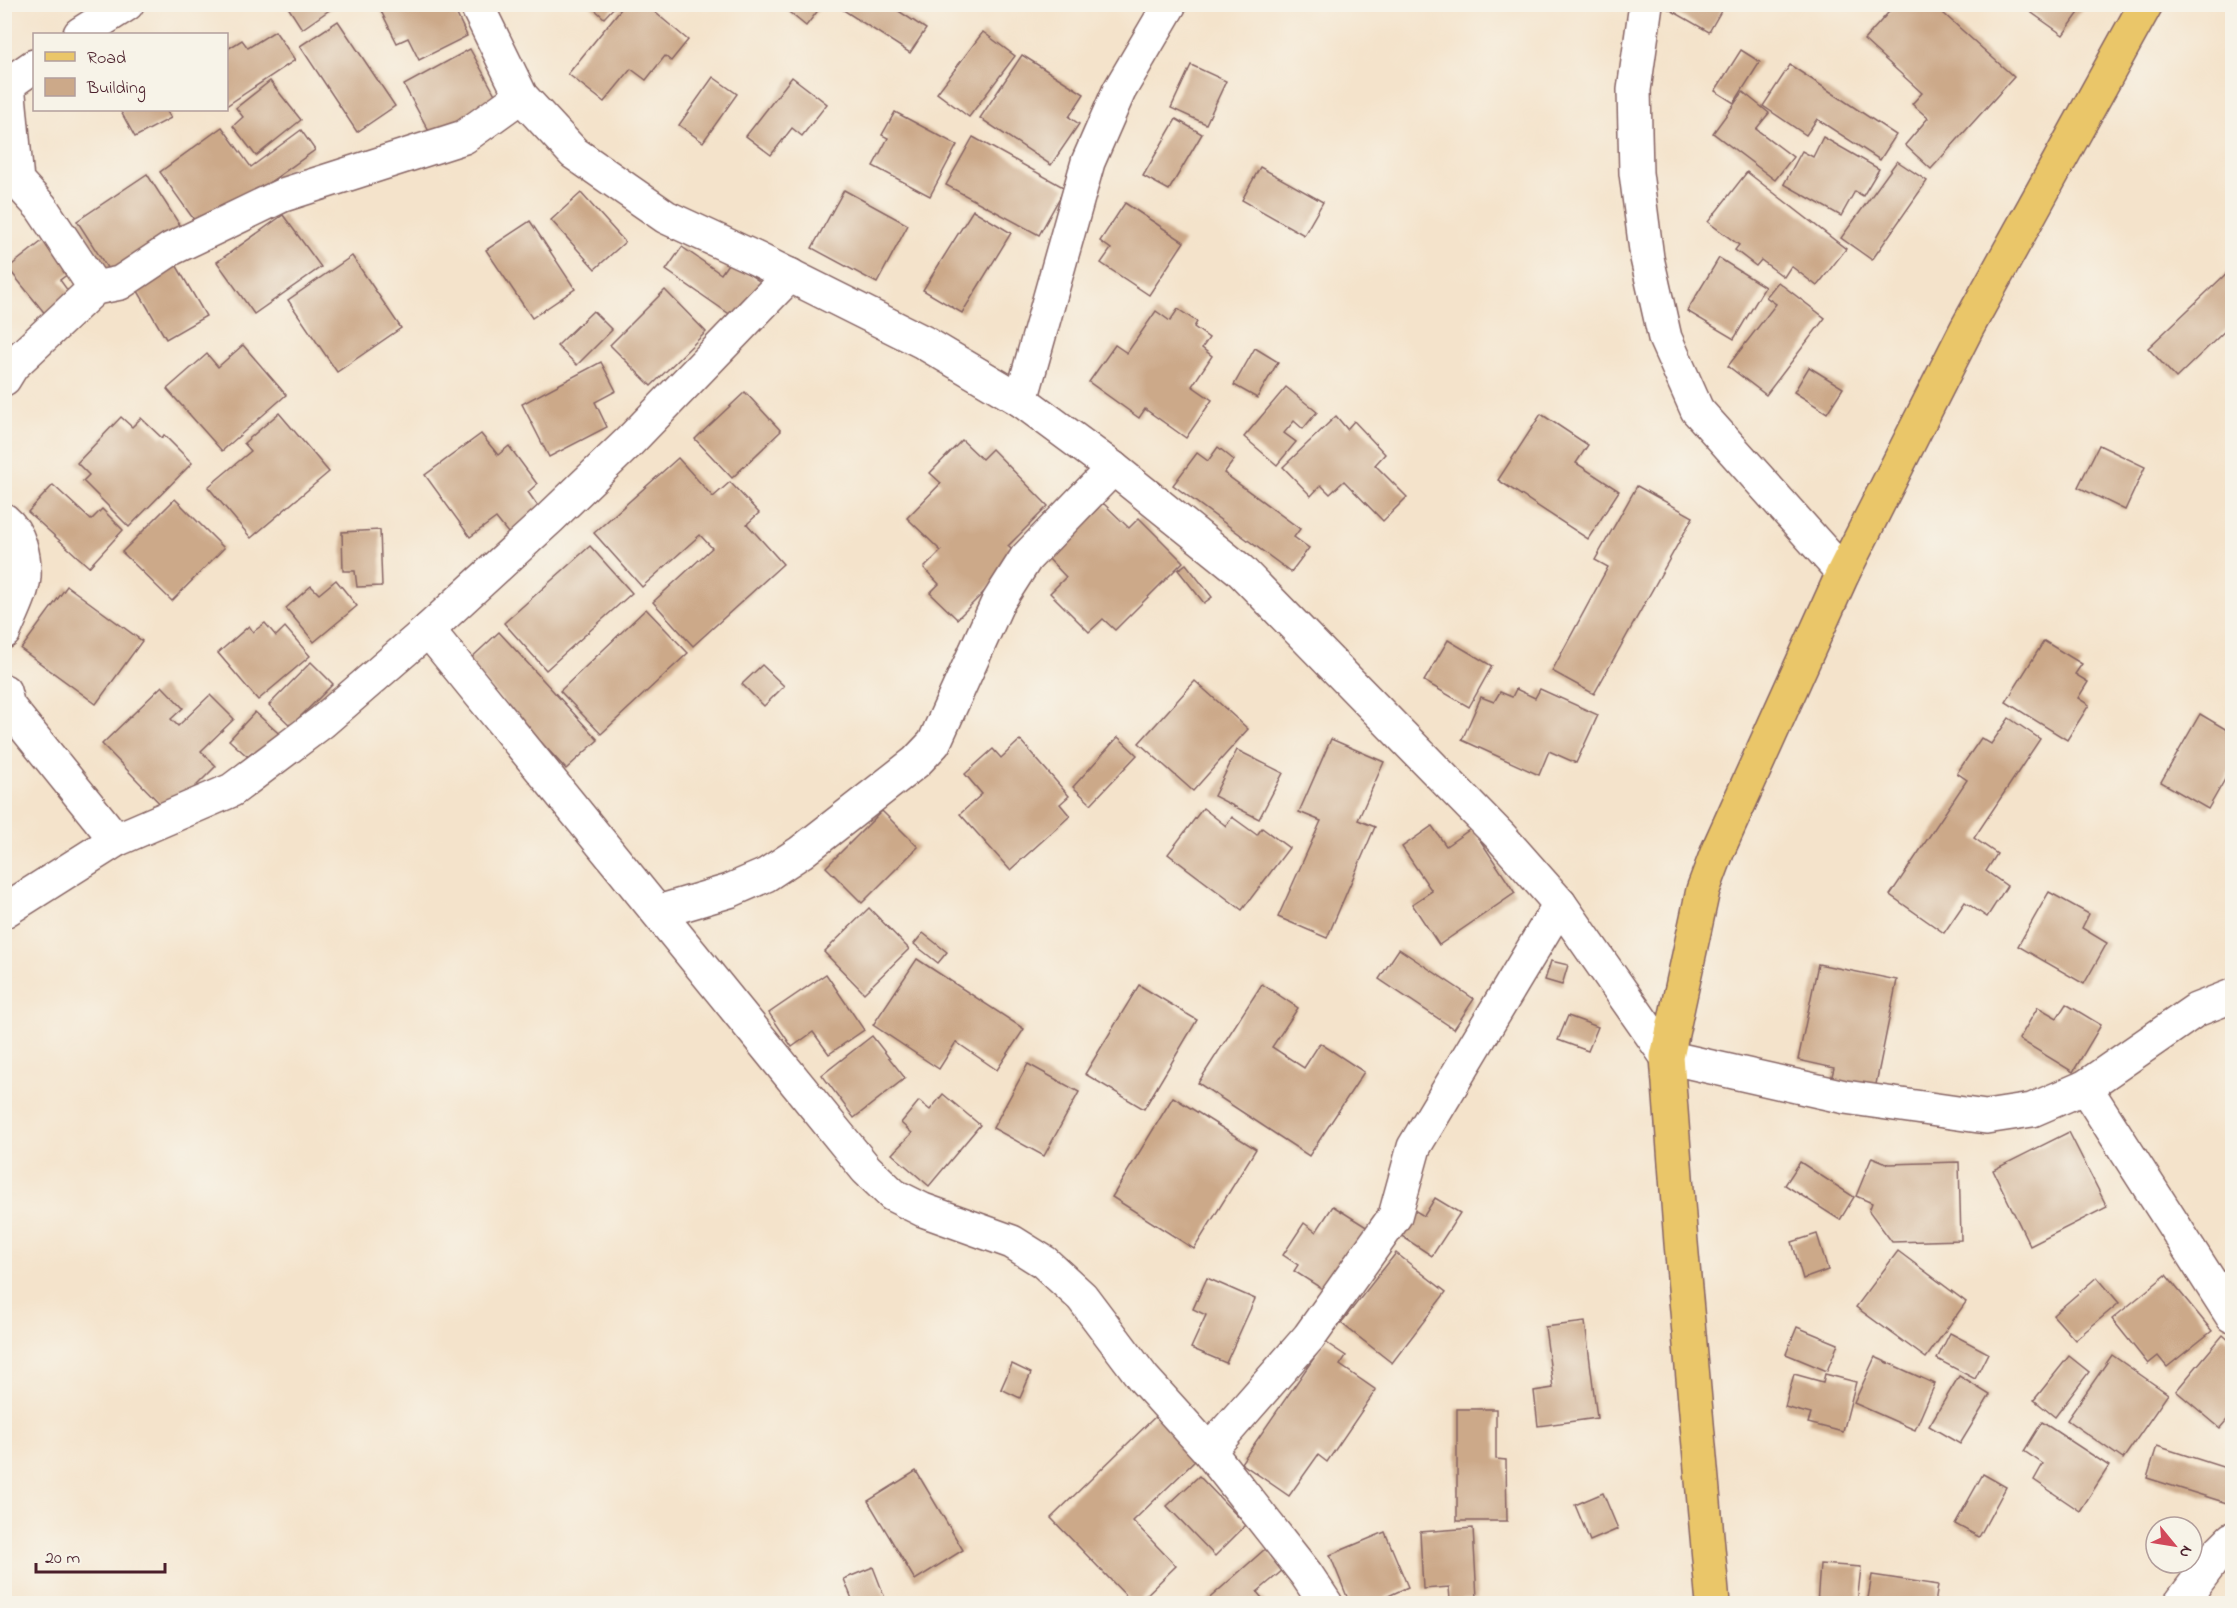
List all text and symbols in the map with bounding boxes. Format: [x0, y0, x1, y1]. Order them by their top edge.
legend [33, 33, 228, 111]
text: Road [87, 46, 126, 72]
text: Building [86, 76, 146, 103]
north arrow [2144, 1515, 2204, 1575]
scale bar [36, 1536, 165, 1574]
text: N [2172, 1541, 2198, 1562]
text: 20 m [45, 1546, 80, 1572]

